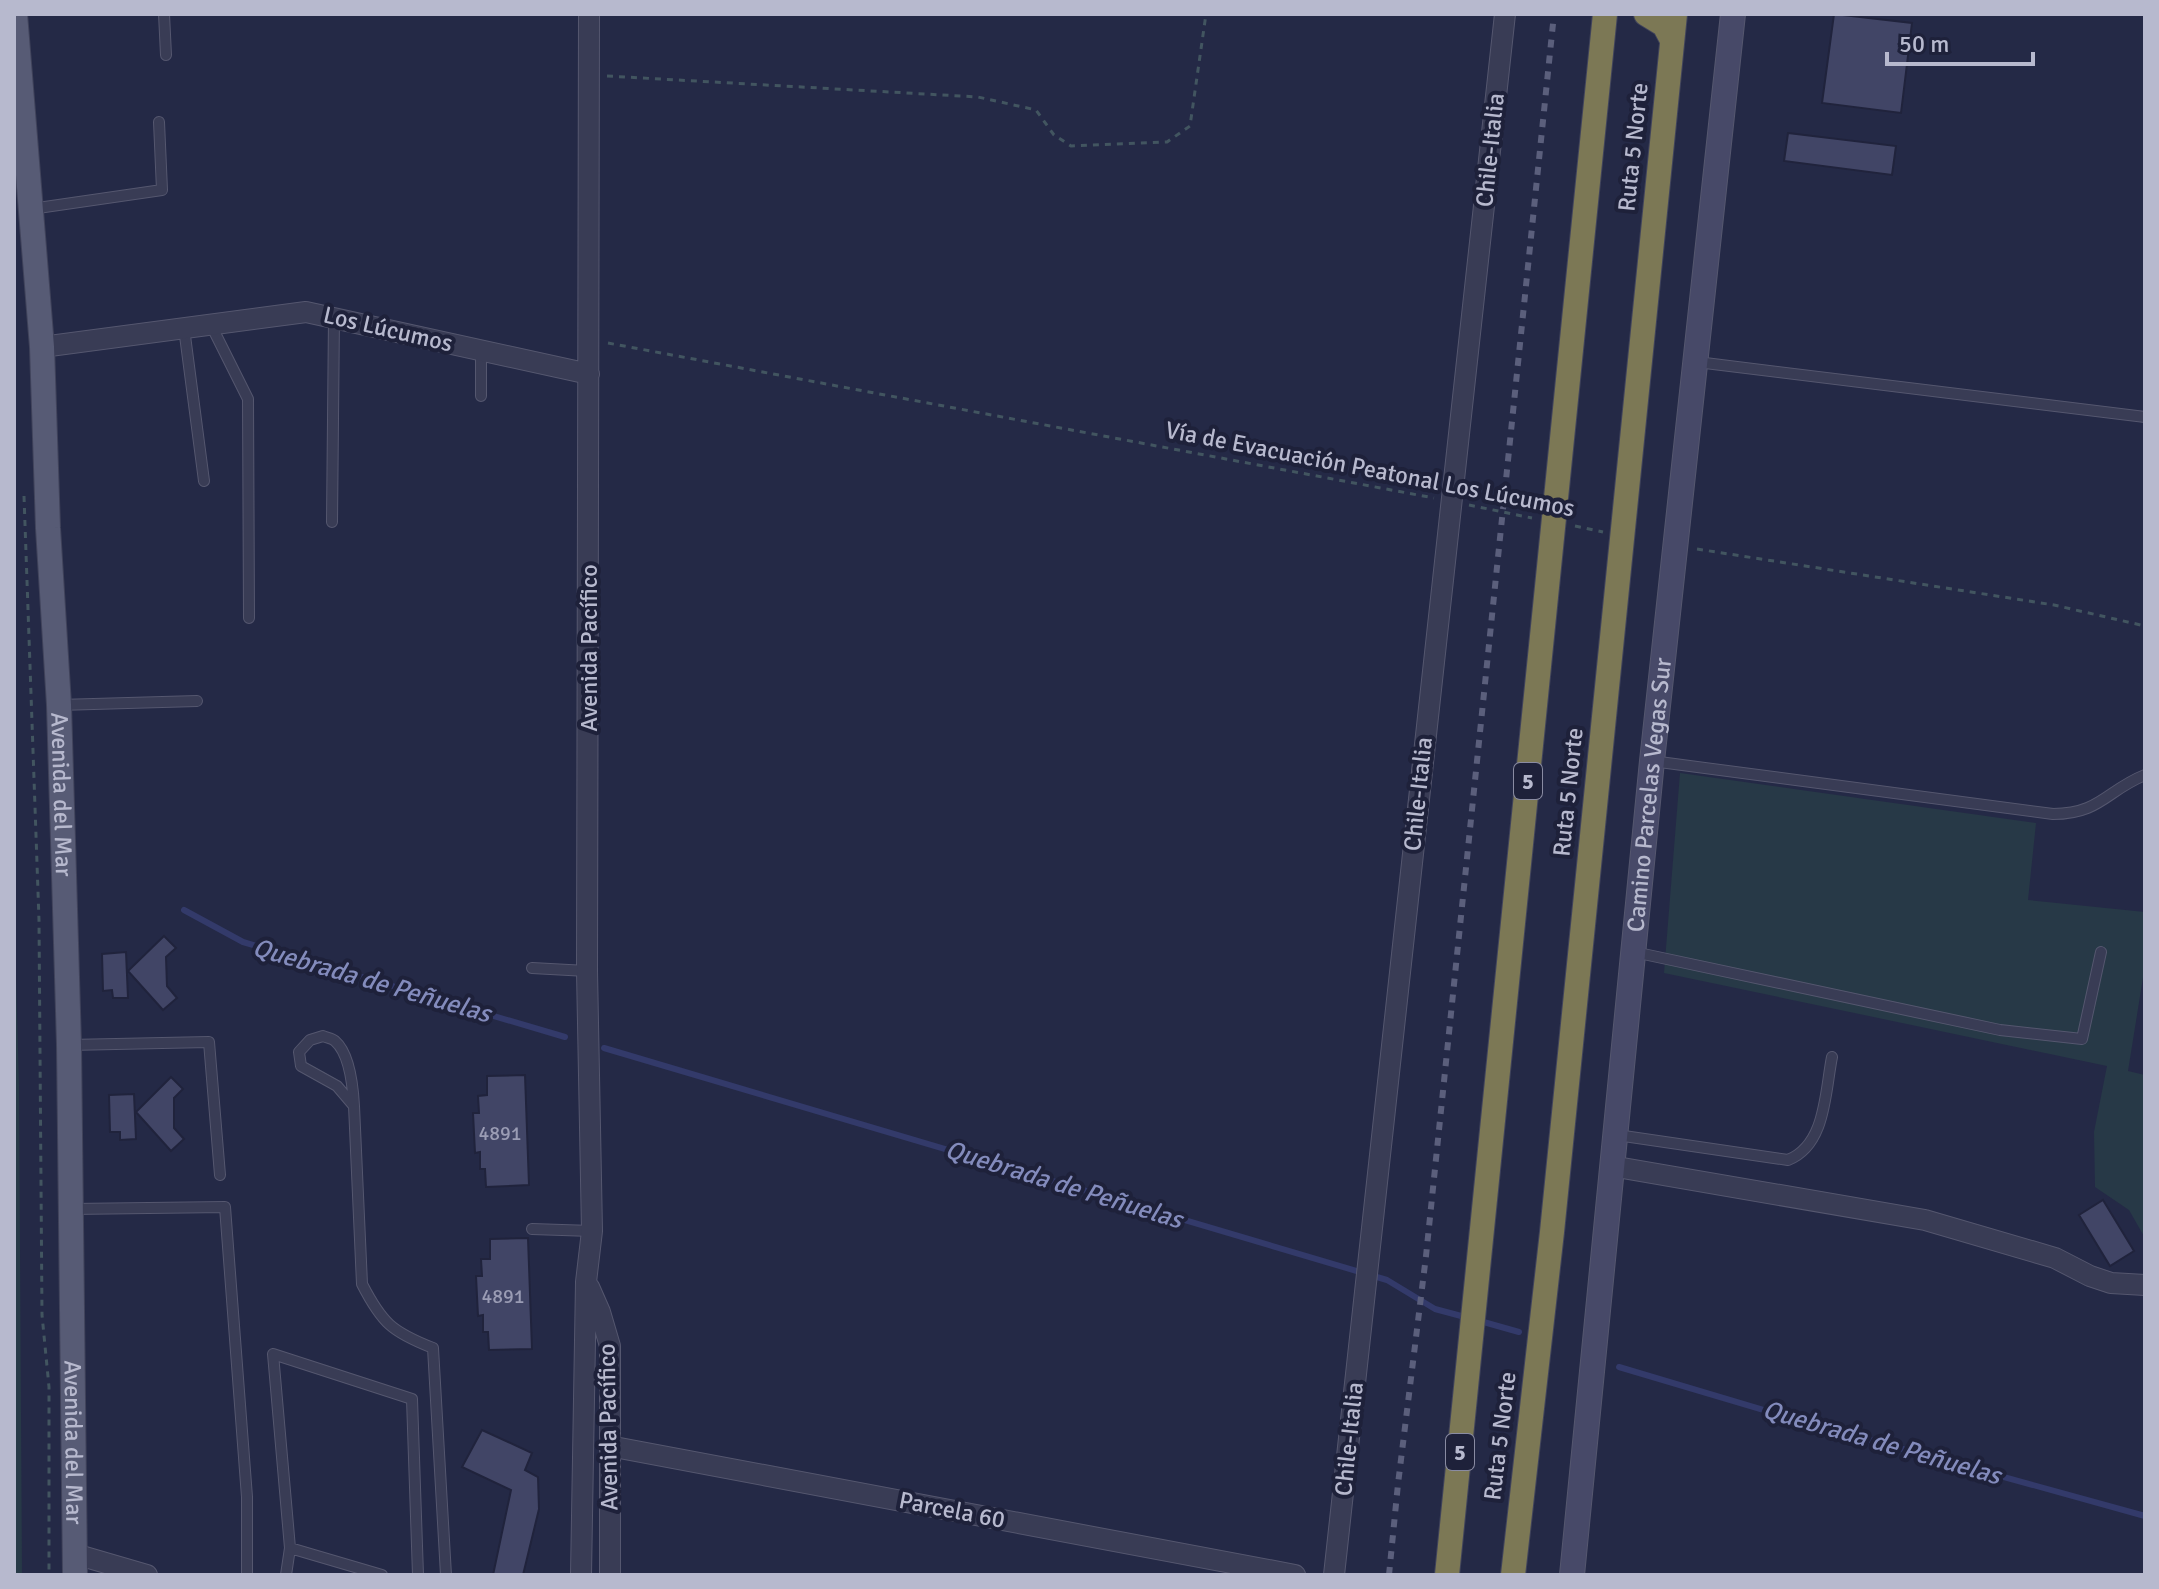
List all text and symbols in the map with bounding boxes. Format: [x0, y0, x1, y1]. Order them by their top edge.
scale bar [1887, 16, 2033, 66]
text: 50 m [1899, 29, 1949, 59]
street label: Ruta 5 Norte [1611, 81, 1655, 213]
street label: Chile-Italia [1469, 91, 1511, 209]
street label: Los Lúcumos [320, 300, 456, 358]
street label: Vía de Evacuación Peatonal Los Lúcumos [1163, 415, 1577, 523]
street label: Avenida Pacífico [574, 564, 604, 732]
street label: Camino Parcelas Vegas Sur [1620, 656, 1678, 933]
street label: Avenida del Mar [44, 712, 79, 877]
street label: Ruta 5 Norte [1546, 726, 1590, 858]
street label: Chile-Italia [1397, 735, 1439, 853]
road number: 5 [1514, 763, 1542, 799]
water label: Quebrada de Peñuelas [249, 932, 497, 1031]
house number: 4891 [478, 1121, 522, 1146]
water label: Quebrada de Peñuelas [941, 1134, 1189, 1237]
house number: 4891 [481, 1284, 525, 1309]
street label: Avenida Pacífico [592, 1343, 624, 1511]
street label: Avenida del Mar [58, 1360, 89, 1525]
street label: Ruta 5 Norte [1477, 1370, 1523, 1502]
street label: Chile-Italia [1328, 1380, 1370, 1498]
water label: Quebrada de Peñuelas [1759, 1394, 2007, 1493]
road number: 5 [1446, 1434, 1474, 1470]
street label: Parcela 60 [896, 1485, 1008, 1535]

